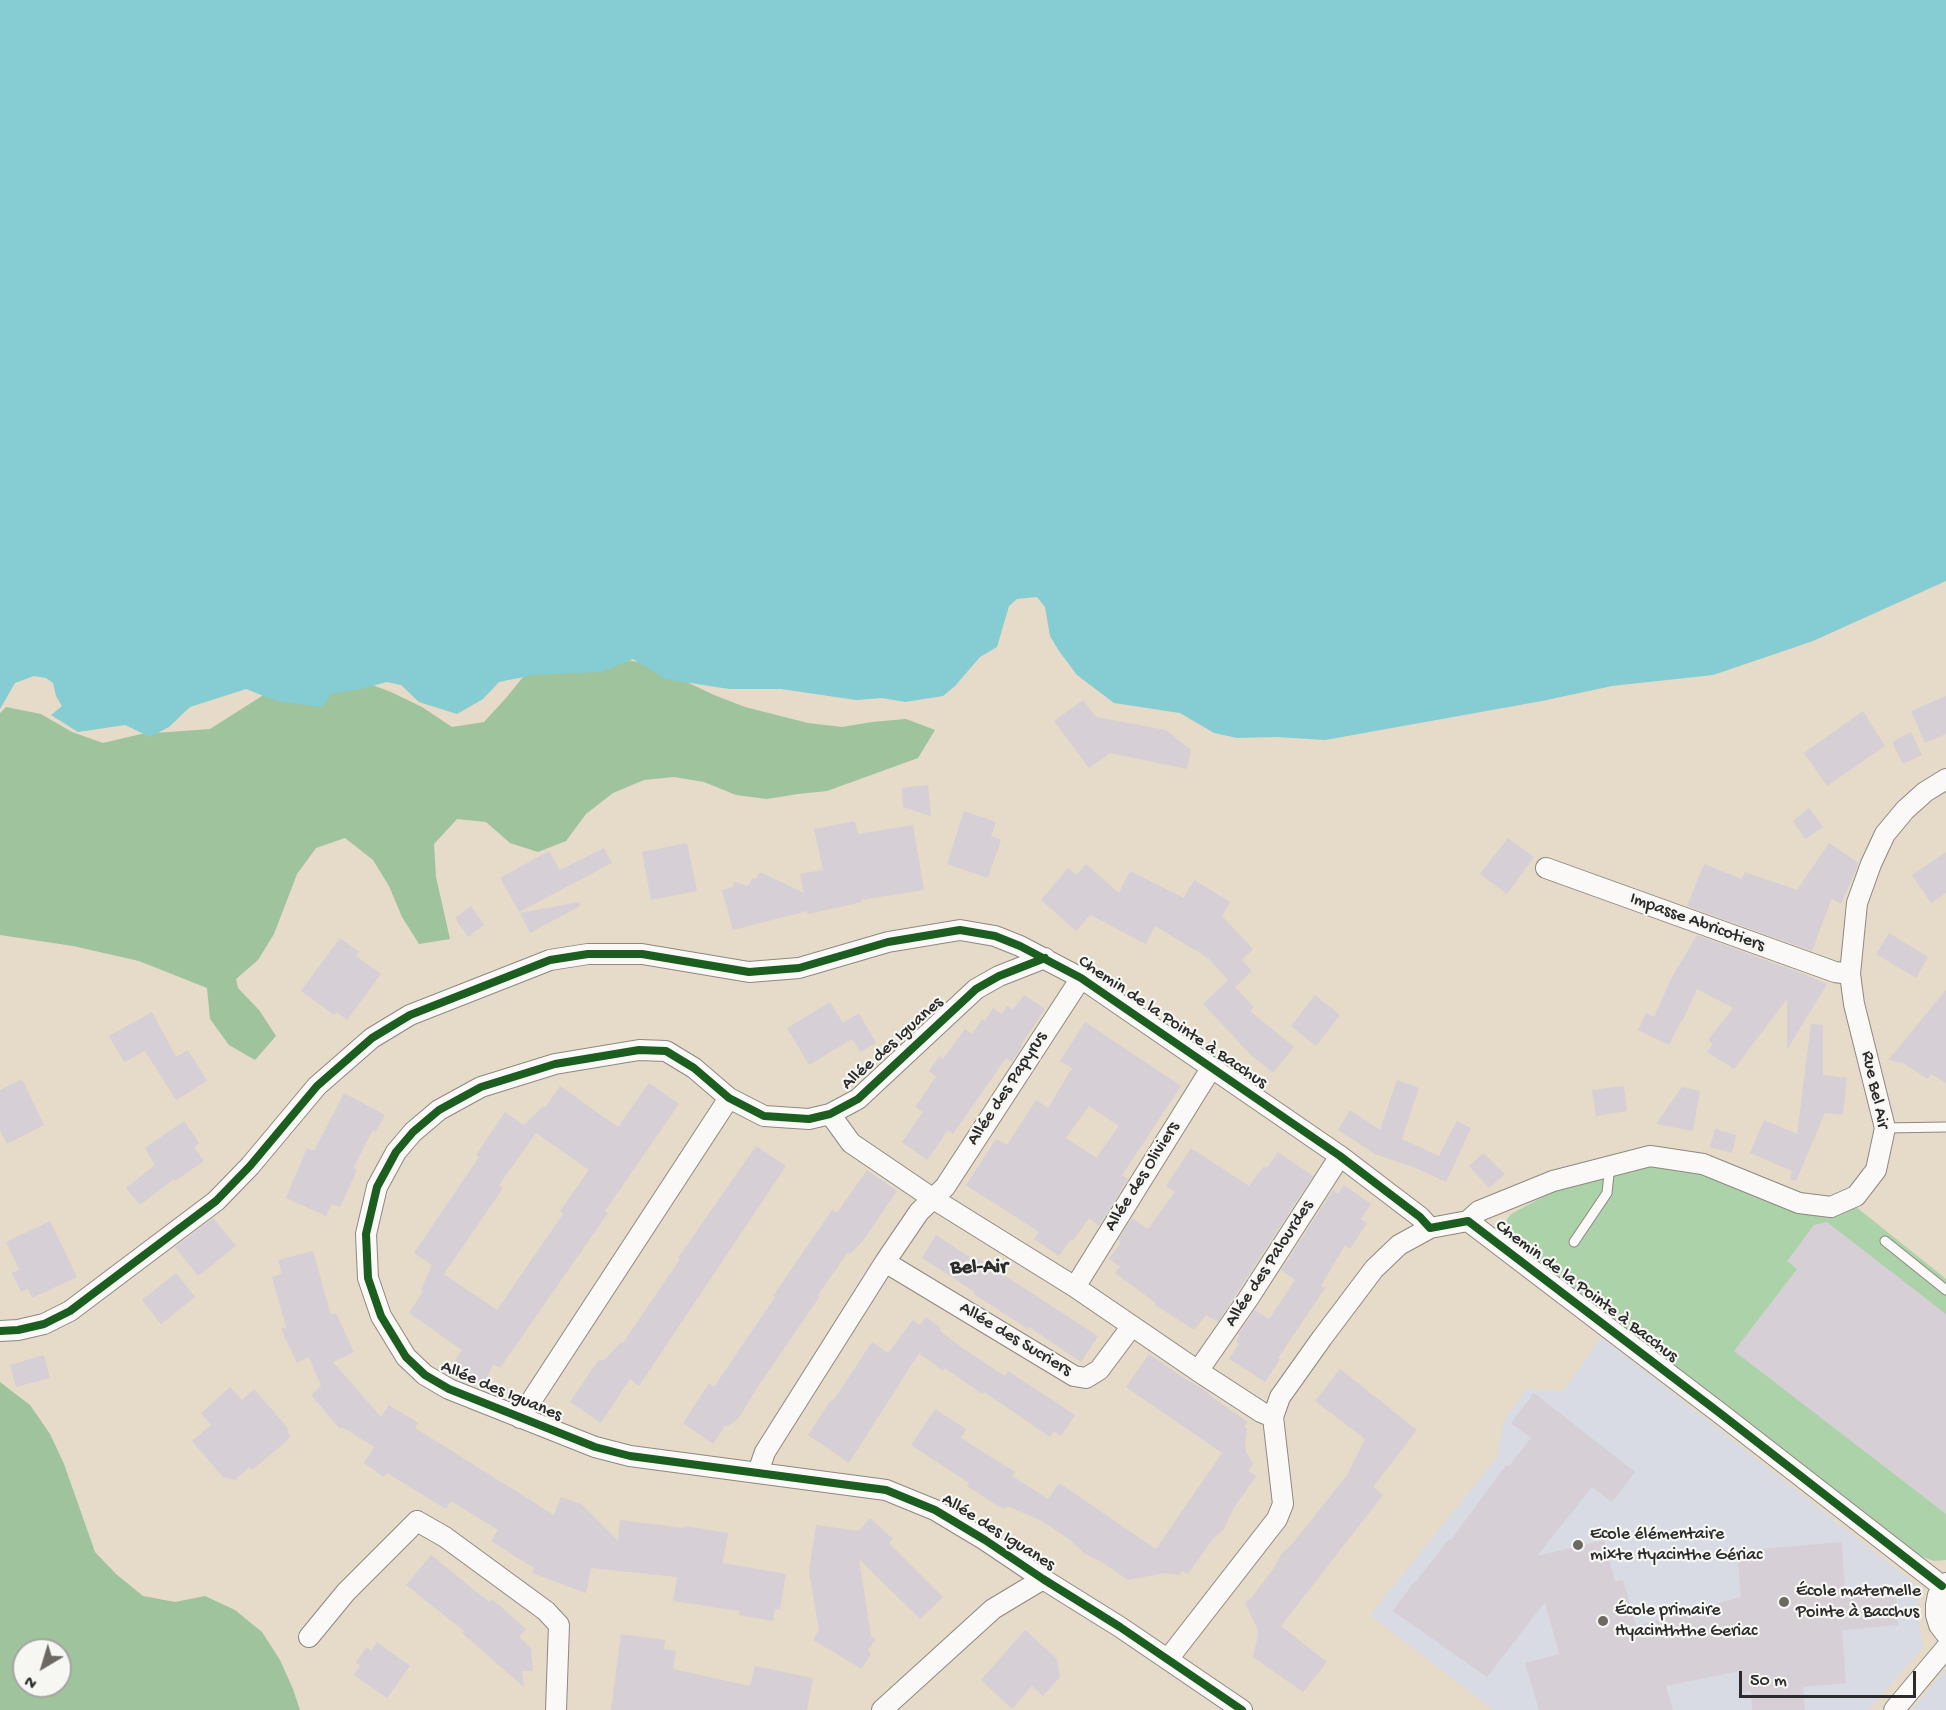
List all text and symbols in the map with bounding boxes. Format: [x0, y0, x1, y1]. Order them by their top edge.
street label: Impasse Abricotiers [1627, 889, 1767, 957]
street label: Chemin de la Pointe à Bacchus [1073, 952, 1271, 1094]
street label: Allée des Iguanes [838, 993, 948, 1095]
street label: Allée des Papyrus [963, 1028, 1053, 1150]
street label: Rue Bel Air [1855, 1049, 1893, 1131]
street label: Allée des Oliviers [1101, 1118, 1185, 1236]
street label: Allée des Palourdes [1221, 1197, 1319, 1331]
street label: Chemin de la Pointe à Bacchus [1490, 1216, 1682, 1368]
district label: Bel-Air [950, 1256, 1008, 1282]
street label: Allée des Sucriers [955, 1298, 1075, 1382]
street label: Allée des Iguanes [437, 1357, 565, 1427]
street label: Allée des Iguanes [937, 1490, 1059, 1576]
place label: Ecole élémentaire mixte Hyacinthe Gériac [1590, 1524, 1762, 1567]
marker: Ecole élémentaire mixte Hyacinthe Gériac [1571, 1538, 1585, 1552]
place label: École maternelle Pointe à Bacchus [1796, 1581, 1921, 1624]
marker: École maternelle Pointe à Bacchus [1777, 1595, 1791, 1609]
place label: École primaire Hyacinththe Geriac [1615, 1600, 1757, 1642]
marker: École primaire Hyacinththe Geriac [1596, 1614, 1610, 1628]
north arrow [12, 1638, 72, 1698]
scale bar [1742, 1659, 1919, 1697]
text: N [22, 1670, 42, 1692]
text: 50 m [1750, 1671, 1787, 1692]

